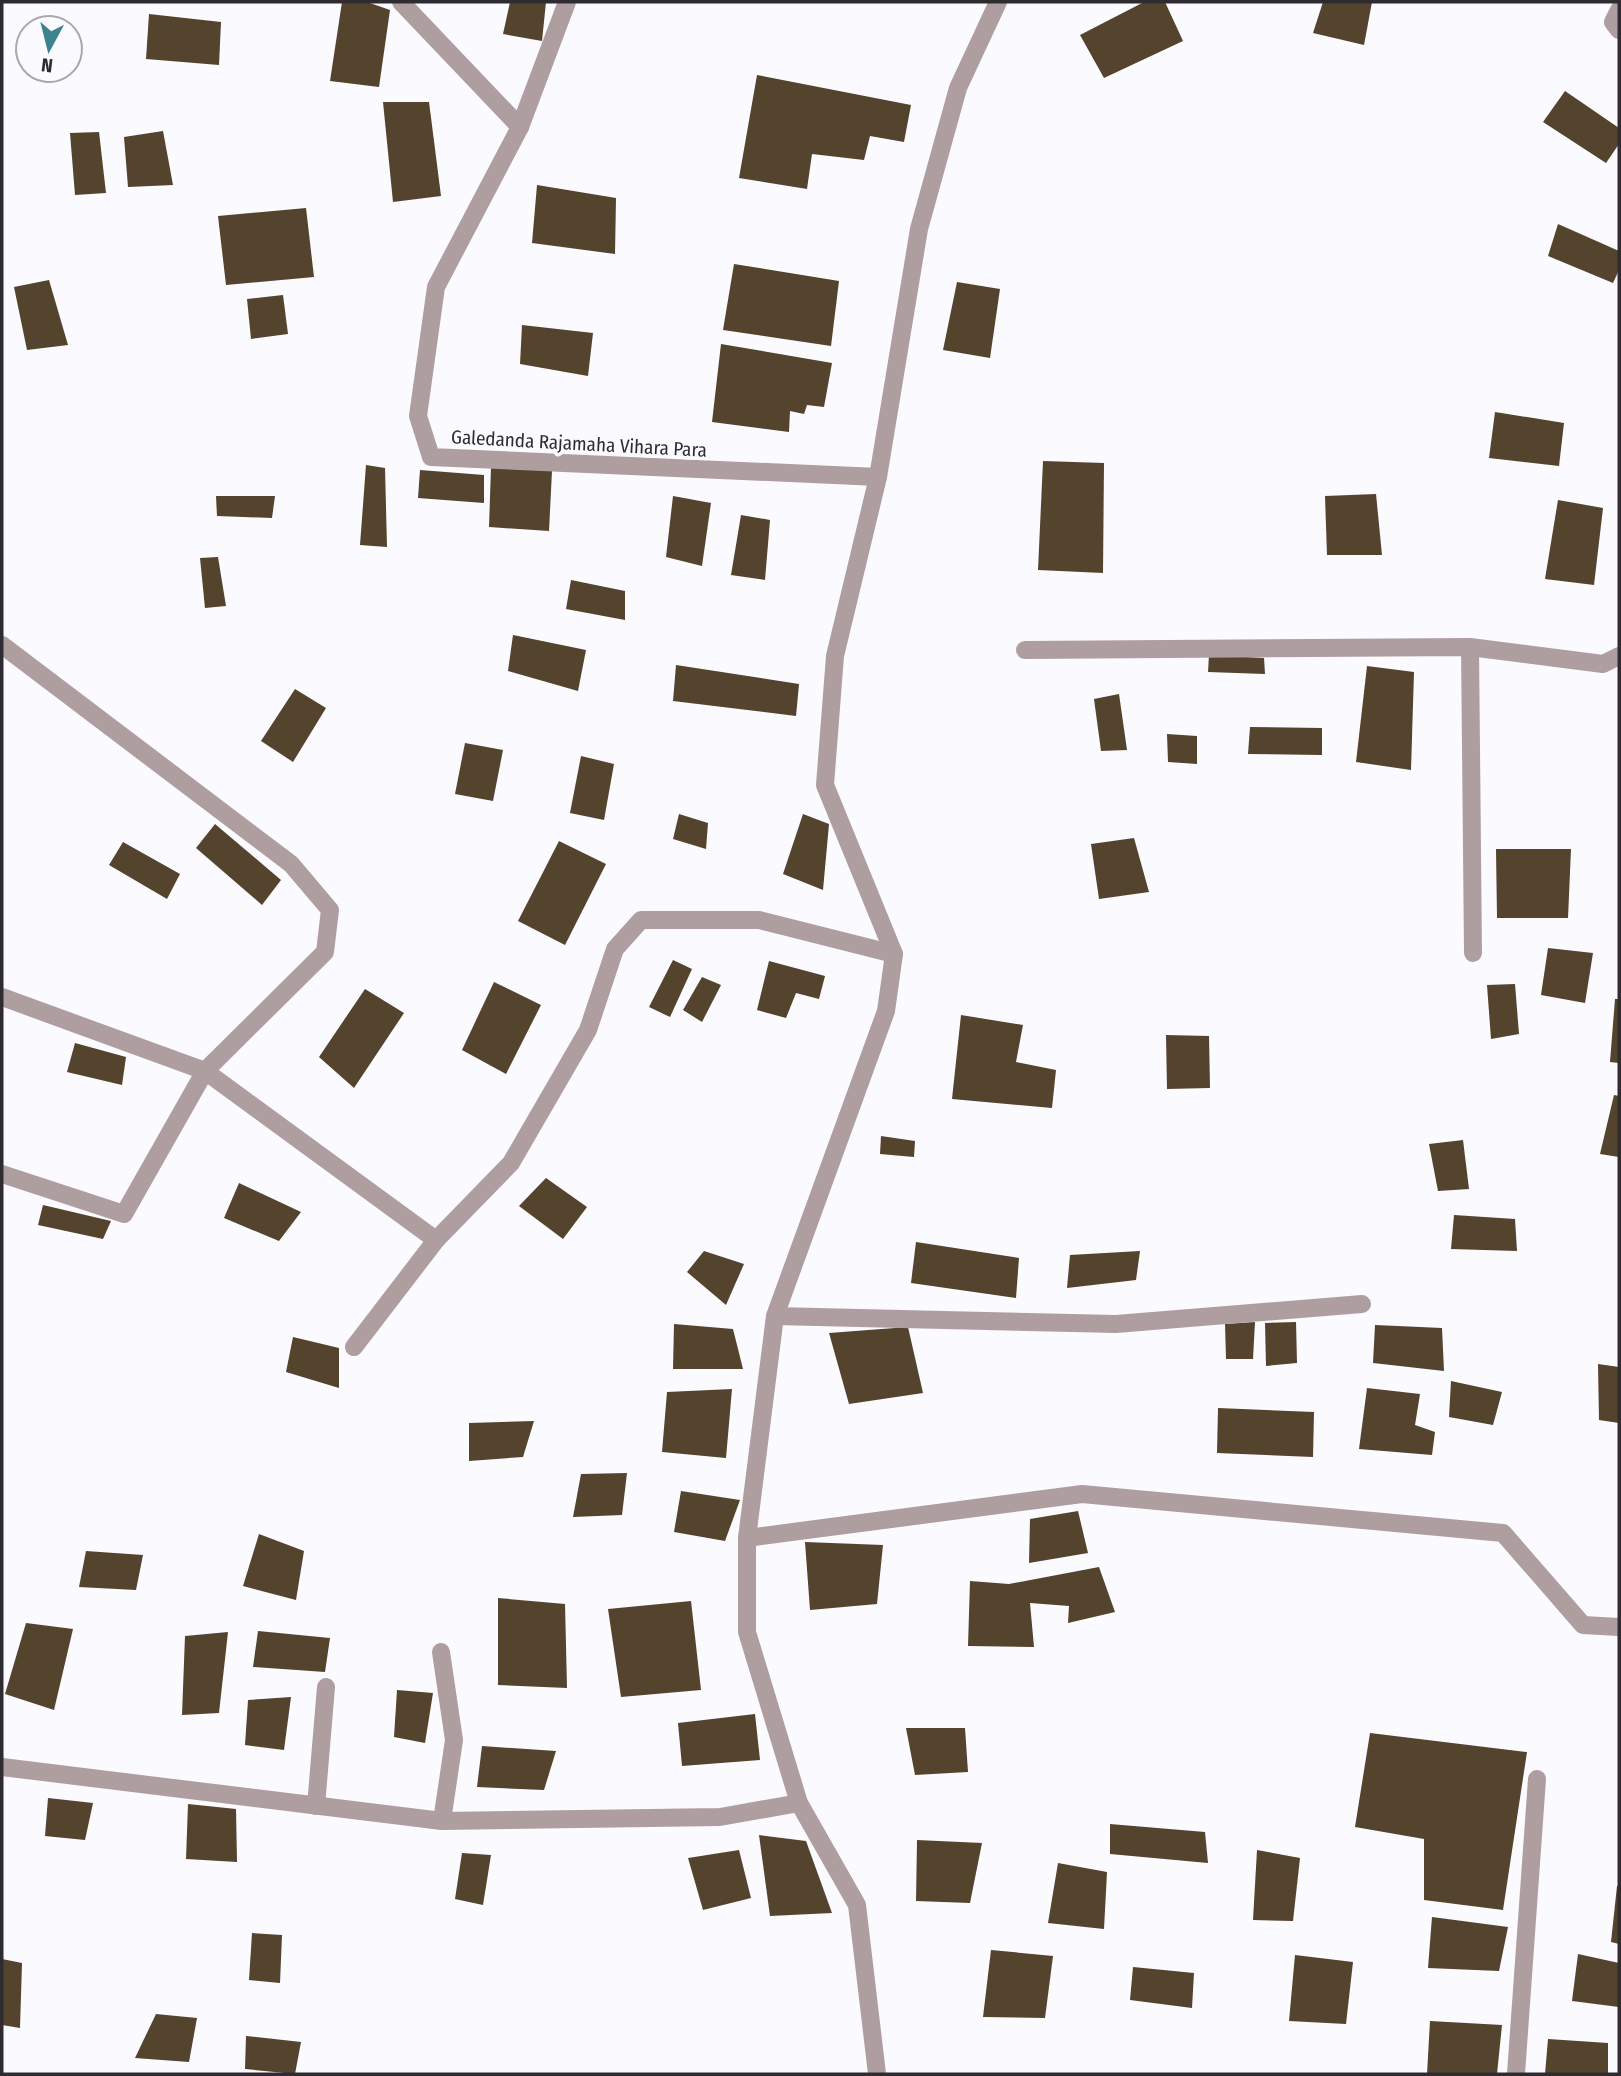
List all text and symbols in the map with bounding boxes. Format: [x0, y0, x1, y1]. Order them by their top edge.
north arrow [14, 14, 84, 84]
text: N [40, 53, 54, 77]
street label: Galedanda Rajamaha Vihara Para [451, 425, 707, 462]

